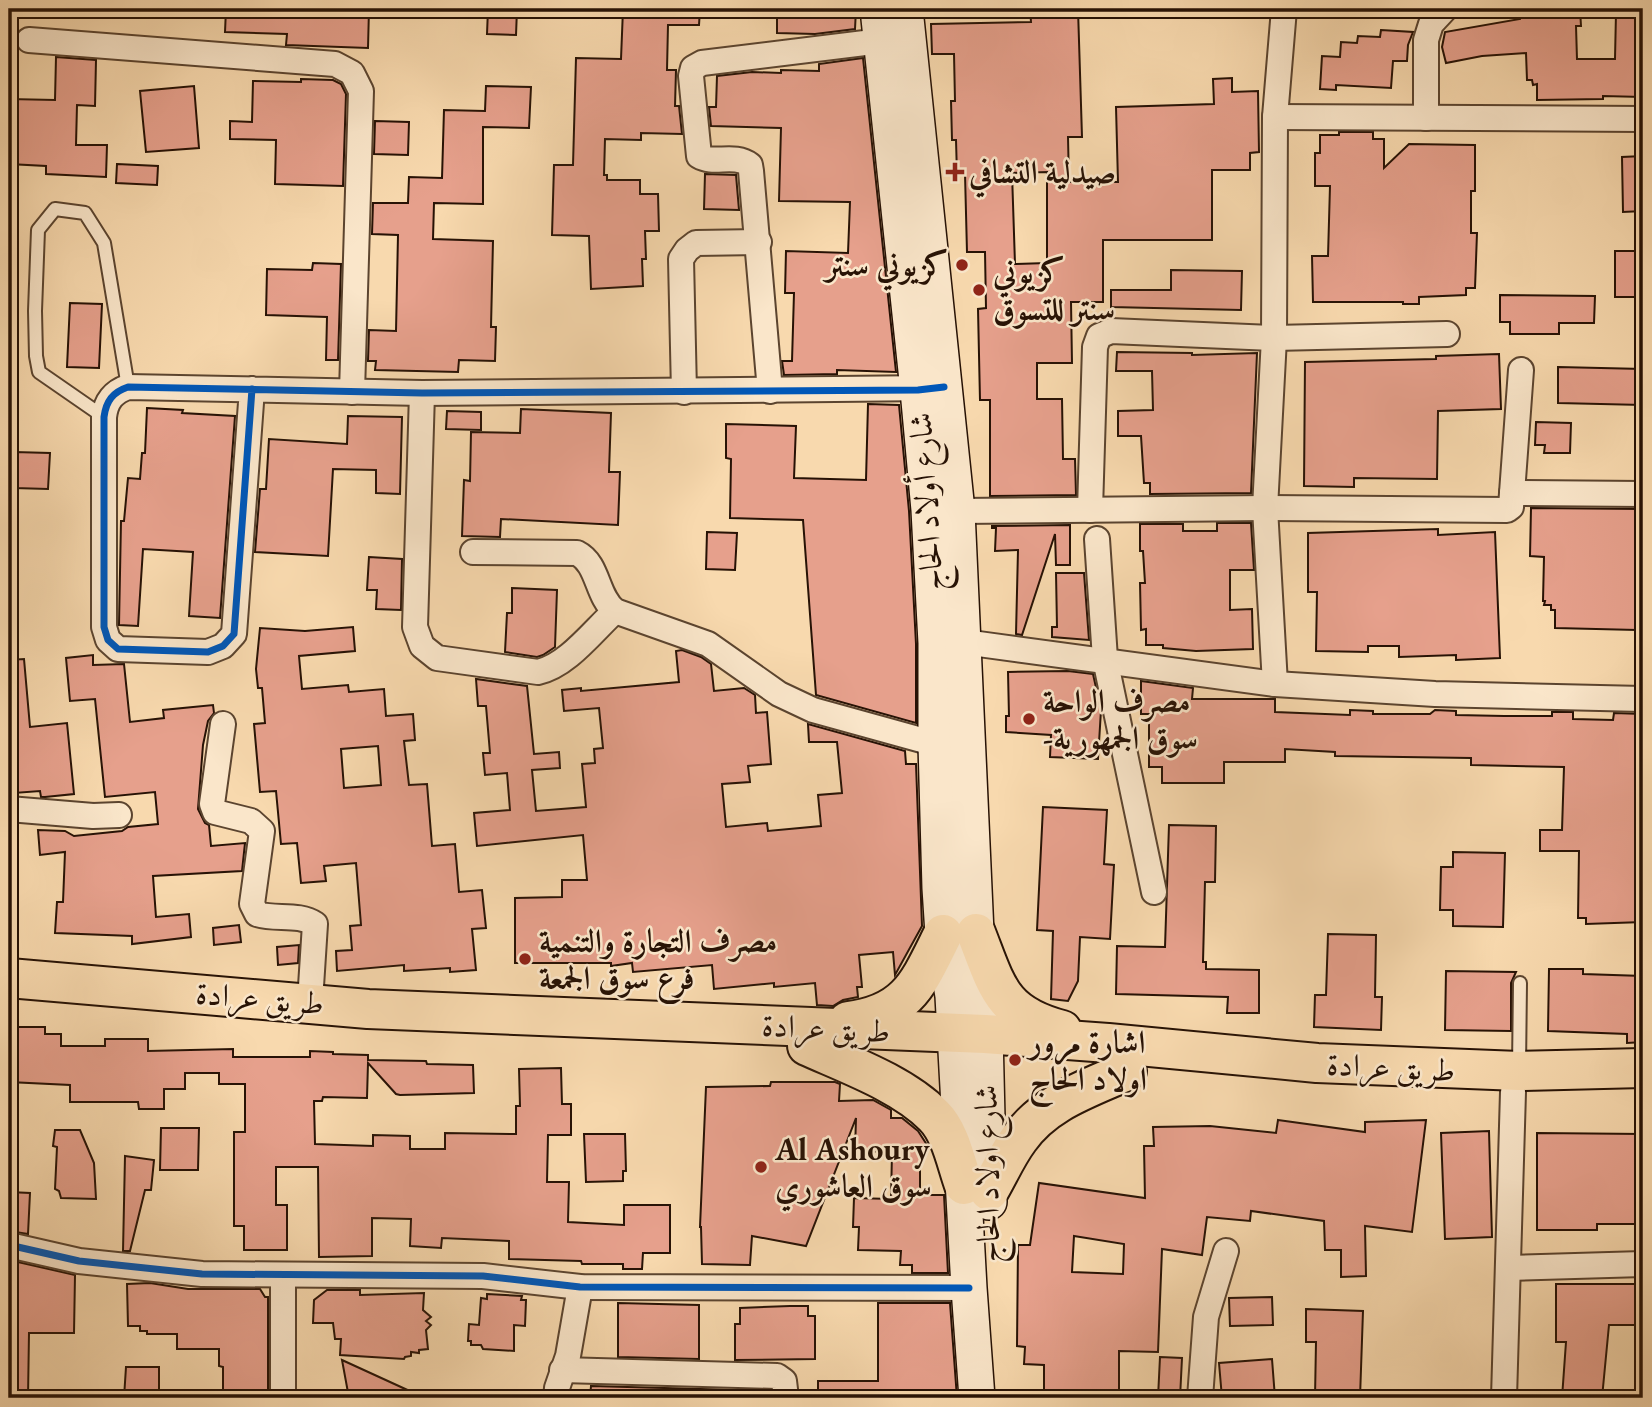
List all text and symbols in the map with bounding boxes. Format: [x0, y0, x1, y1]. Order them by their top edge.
place label: صيدلية التشافي [968, 151, 1116, 198]
marker: صيدلية التشافي [947, 164, 963, 180]
place label: كزيوني سنتر [821, 244, 948, 291]
place label: كزيوني سنتر للتسوق [992, 251, 1115, 330]
marker: كزيوني سنتر [954, 257, 970, 273]
marker: كزيوني سنتر للتسوق [971, 282, 987, 298]
street label: شارع أولاد الحاج [898, 411, 960, 593]
place label: مصرف الواحة -سوق الجمهورية [1043, 680, 1198, 759]
marker: مصرف الواحة -سوق الجمهورية [1021, 711, 1037, 727]
place label: مصرف التجارة والتنمية فرع سوق الجمعة [539, 920, 777, 1004]
marker: مصرف التجارة والتنمية فرع سوق الجمعة [517, 951, 533, 967]
street label: طريق عرادة [194, 971, 326, 1026]
street label: طريق عرادة [761, 1004, 891, 1053]
place label: اشارة مرور اولاد الحاج [1026, 1021, 1147, 1108]
street label: طريق عرادة [1326, 1043, 1456, 1092]
marker: اشارة مرور اولاد الحاج [1007, 1052, 1023, 1068]
street label: شارع اولاد الحاج [964, 1084, 1017, 1264]
place label: Al Ashoury سوق العاشوري [774, 1128, 932, 1212]
marker: Al Ashoury سوق العاشوري [753, 1159, 769, 1175]

